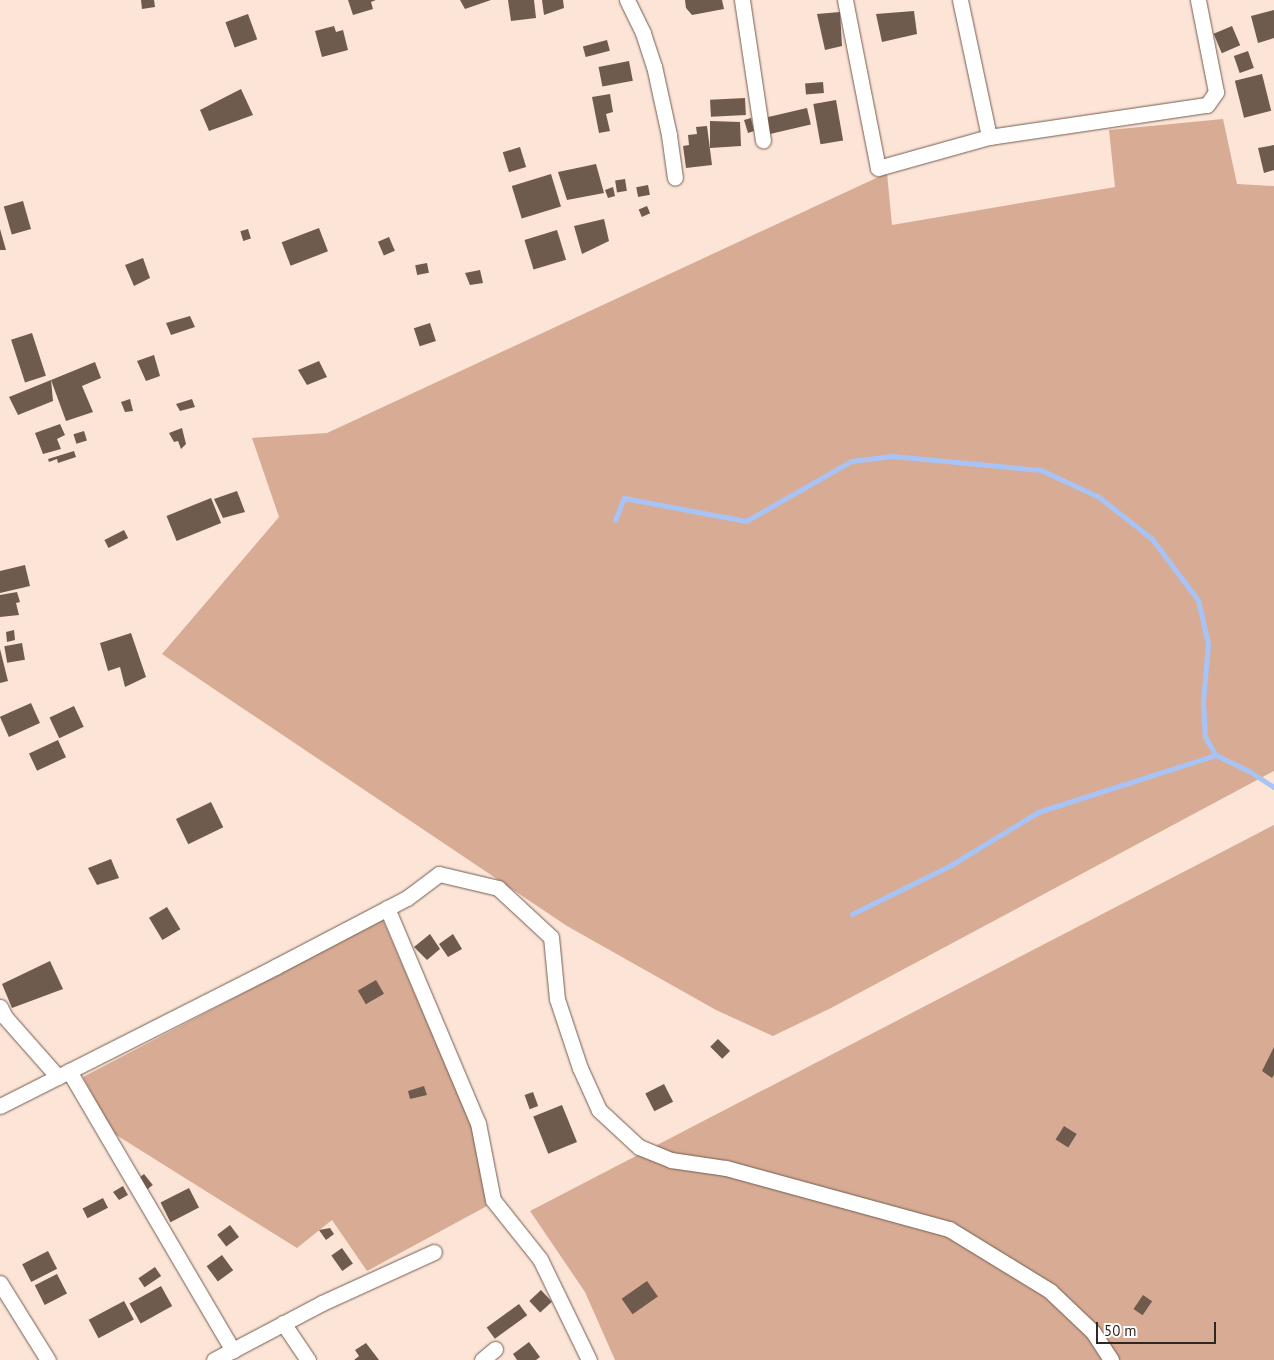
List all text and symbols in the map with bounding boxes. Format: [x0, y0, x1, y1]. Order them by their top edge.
scale bar [1099, 1312, 1219, 1344]
text: 50 m [1104, 1321, 1137, 1340]

